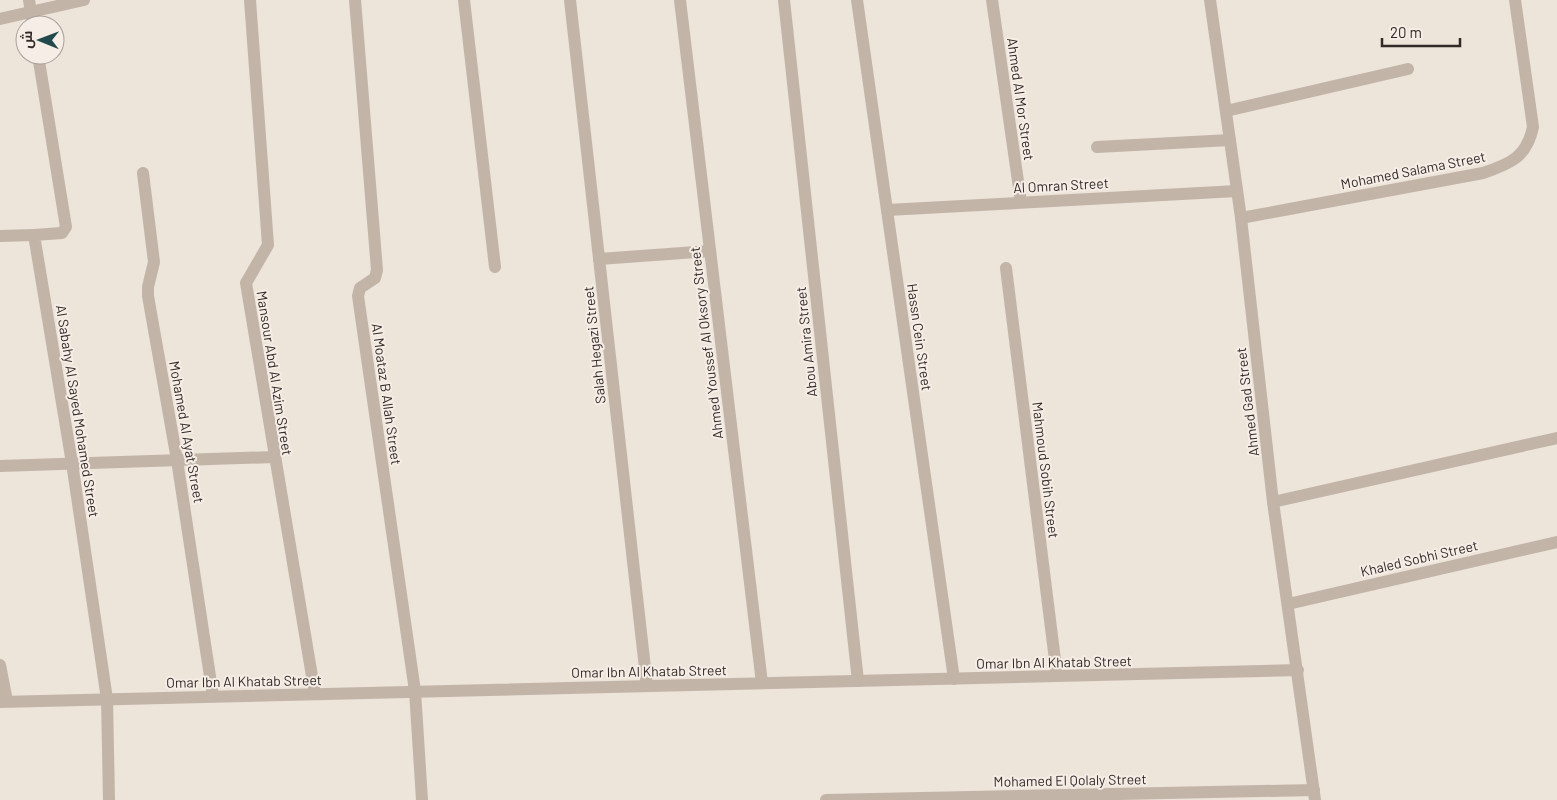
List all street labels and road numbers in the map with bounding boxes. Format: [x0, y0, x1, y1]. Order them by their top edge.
street label: Ahmed Al Mor Street [1004, 37, 1038, 161]
street label: Mohamed Salama Street [1339, 148, 1487, 192]
street label: Al Omran Street [1013, 174, 1109, 196]
street label: Ahmed Youssef Al Oksory Street [686, 246, 726, 440]
street label: Hassn Cein Street [904, 282, 936, 392]
street label: Salah Hegazi Street [579, 285, 609, 405]
street label: Abou Amira Street [792, 286, 820, 398]
street label: Mansour Abd Al Azim Street [254, 289, 296, 457]
street label: Al Sabahy Al Sayed Mohamed Street [53, 303, 103, 519]
street label: Al Moataz B Allah Street [369, 322, 405, 466]
street label: Ahmed Gad Street [1232, 347, 1262, 457]
street label: Mohamed Al Ayat Street [166, 360, 208, 504]
street label: Mahmoud Sobih Street [1029, 401, 1063, 539]
street label: Khaled Sobhi Street [1359, 536, 1479, 580]
street label: Omar Ibn Al Khatab Street [976, 652, 1132, 672]
street label: Omar Ibn Al Khatab Street [571, 661, 727, 681]
street label: Omar Ibn Al Khatab Street [166, 671, 322, 691]
street label: Mohamed El Qolaly Street [993, 770, 1147, 790]

